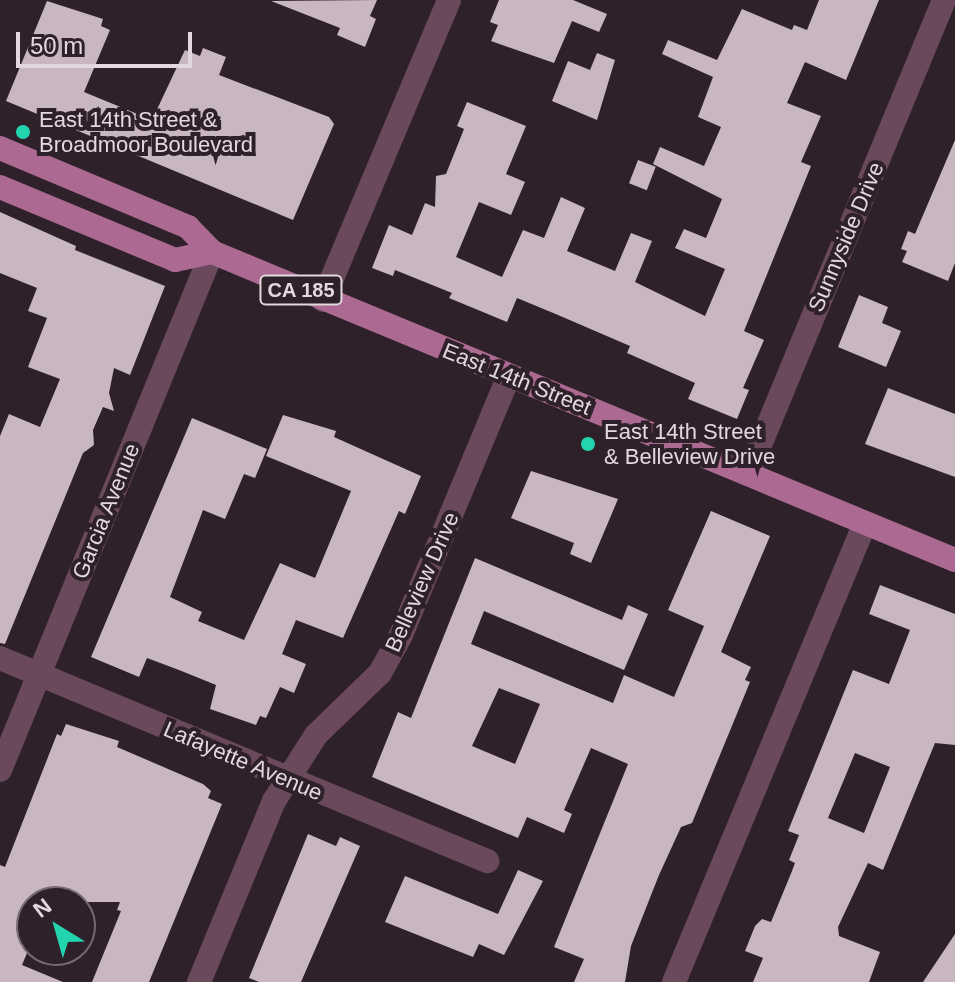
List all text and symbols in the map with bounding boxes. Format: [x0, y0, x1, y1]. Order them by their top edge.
scale bar [20, 16, 196, 66]
text: 50 m [30, 32, 83, 59]
place label: East 14th Street & Broadmoor Boulevard [39, 106, 253, 158]
marker: East 14th Street & Broadmoor Boulevard [14, 123, 32, 141]
street label: Sunnyside Drive [803, 158, 889, 316]
road number: CA 185 [259, 274, 343, 306]
street label: East 14th Street [439, 337, 595, 421]
place label: East 14th Street & Belleview Drive [604, 418, 775, 470]
marker: East 14th Street & Belleview Drive [579, 435, 597, 453]
street label: Garcia Avenue [67, 439, 145, 583]
street label: Belleview Drive [379, 508, 465, 656]
street label: Lafayette Avenue [159, 715, 327, 807]
north arrow [16, 886, 96, 966]
text: N [29, 893, 56, 923]

